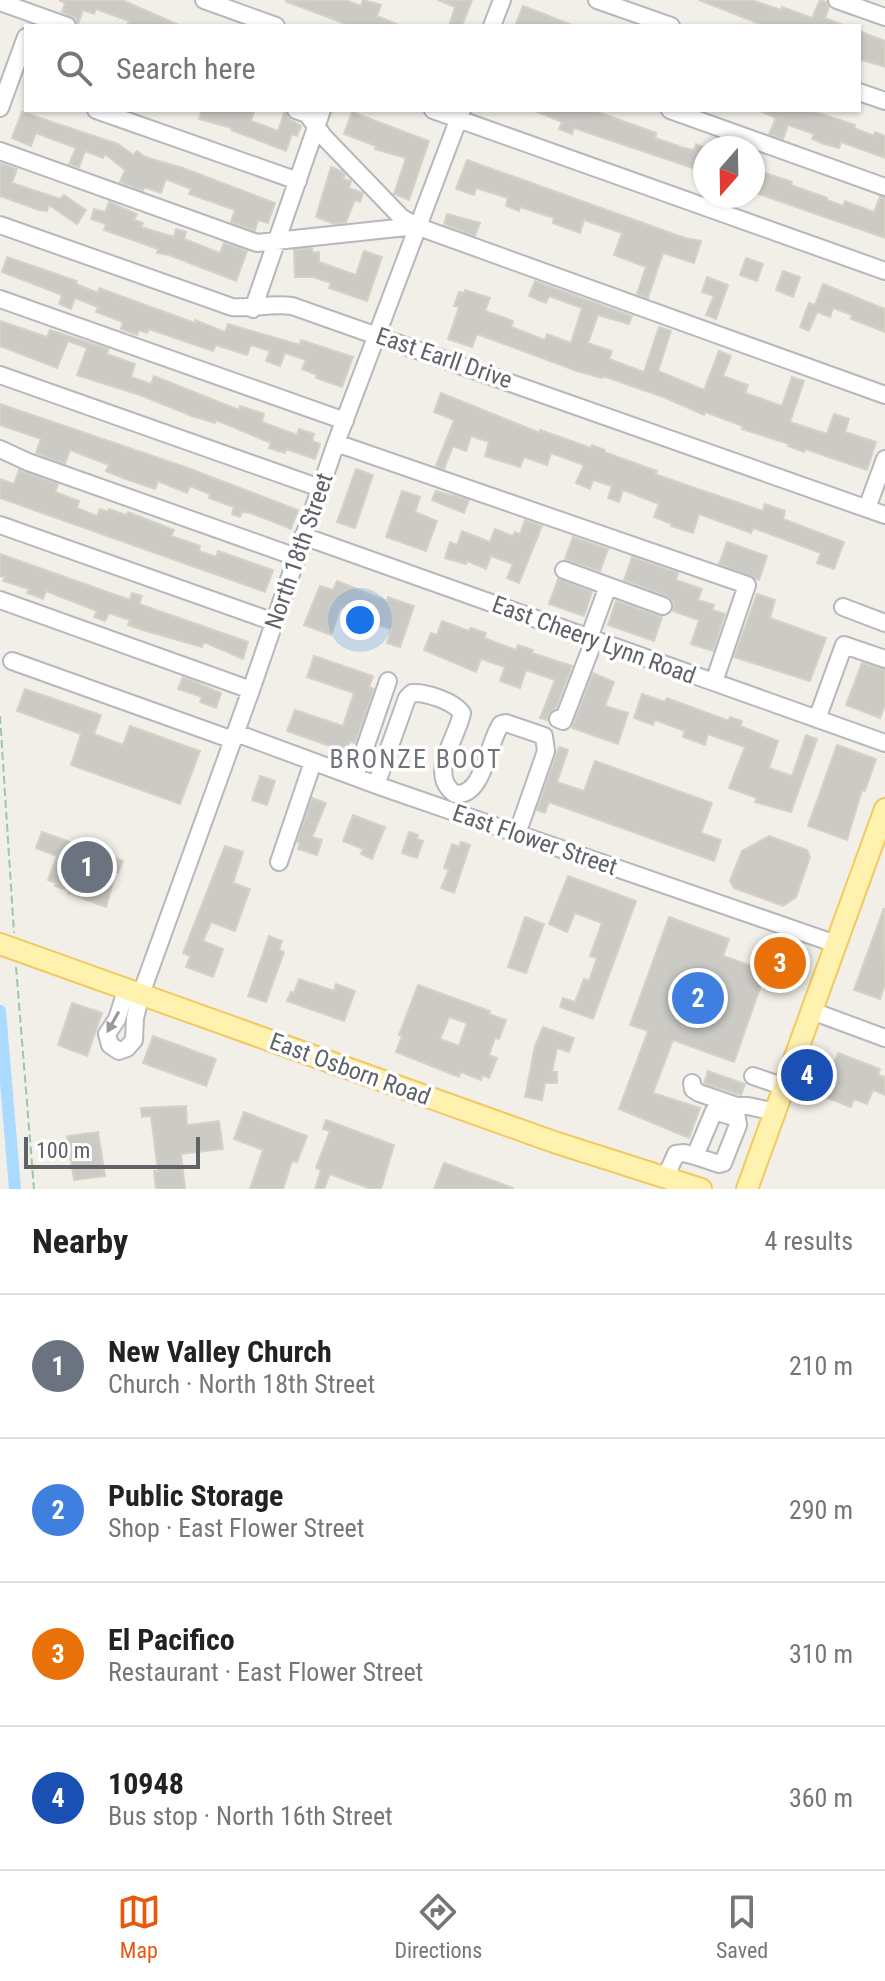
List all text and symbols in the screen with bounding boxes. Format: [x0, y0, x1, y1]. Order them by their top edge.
search box [24, 24, 861, 112]
icon: search [52, 46, 96, 90]
text: Search here [116, 51, 256, 86]
north arrow [693, 136, 765, 208]
street label: East Earll Drive [372, 322, 516, 394]
street label: North 18th Street [259, 469, 339, 633]
street label: East Cheery Lynn Road [488, 590, 700, 690]
your location [340, 600, 380, 640]
district label: BRONZE BOOT [330, 744, 502, 774]
street label: East Flower Street [449, 799, 621, 881]
pin: 1 [61, 837, 113, 897]
pin: 3 [754, 933, 806, 993]
pin: 2 [672, 968, 724, 1028]
one-way arrow [107, 1010, 121, 1033]
street label: East Osborn Road [266, 1027, 434, 1111]
pin: 4 [781, 1045, 833, 1105]
scale bar [24, 1133, 200, 1169]
text: 100 m [36, 1138, 90, 1163]
text: Nearby [32, 1221, 128, 1261]
text: 4 results [764, 1226, 853, 1256]
text: New Valley Church [108, 1334, 332, 1369]
text: 1 [51, 1351, 65, 1381]
text: 210 m [789, 1351, 853, 1381]
text: Church · North 18th Street [108, 1369, 375, 1399]
text: Public Storage [108, 1478, 283, 1513]
text: 2 [51, 1495, 65, 1525]
text: 290 m [789, 1495, 853, 1525]
text: Shop · East Flower Street [108, 1513, 365, 1543]
text: El Pacifico [108, 1622, 235, 1657]
text: 3 [51, 1639, 65, 1669]
text: 310 m [789, 1639, 853, 1669]
text: Restaurant · East Flower Street [108, 1657, 423, 1687]
text: 10948 [108, 1766, 184, 1801]
text: 4 [51, 1783, 65, 1813]
text: 360 m [789, 1783, 853, 1813]
text: Bus stop · North 16th Street [108, 1801, 393, 1831]
tab: Map [117, 1890, 161, 1963]
tab: Directions [394, 1890, 482, 1963]
tab: Saved [716, 1890, 768, 1963]

